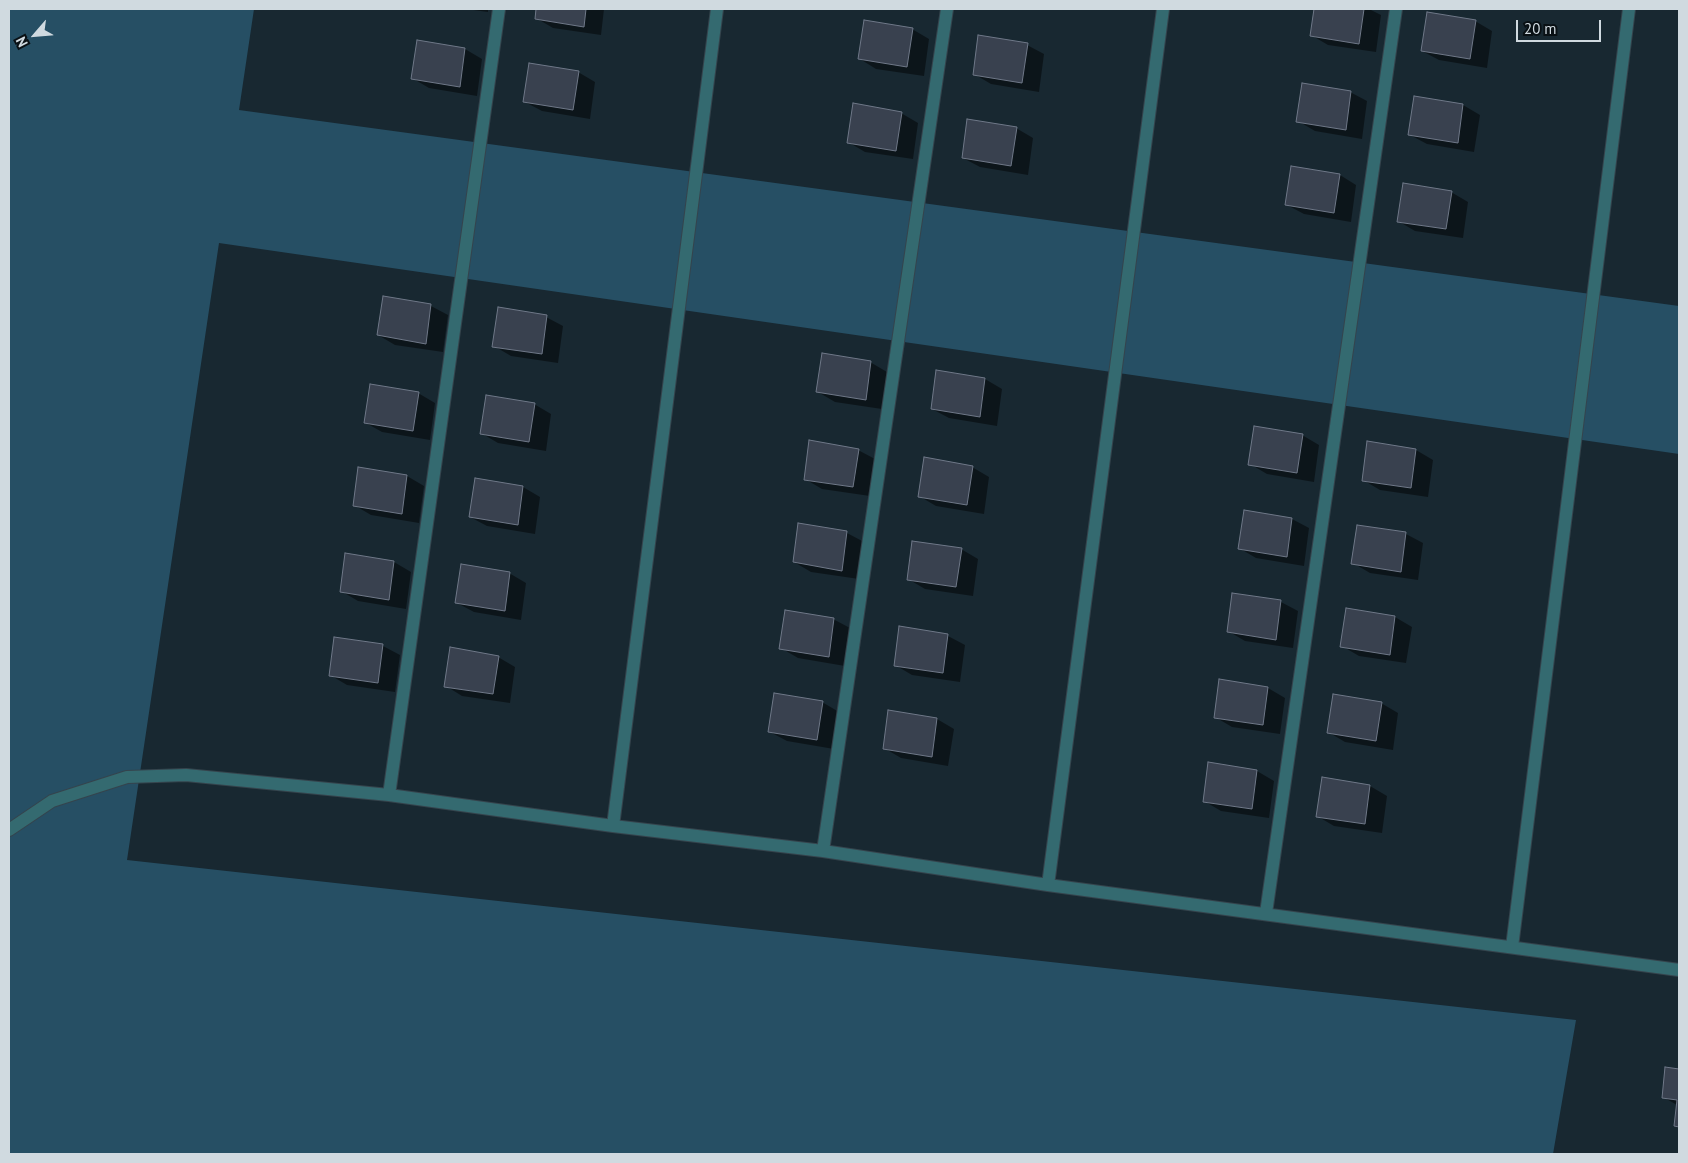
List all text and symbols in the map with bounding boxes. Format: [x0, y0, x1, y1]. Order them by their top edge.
north arrow [10, 10, 60, 60]
scale bar [1518, 10, 1603, 42]
text: 20 m [1524, 19, 1557, 38]
text: N [12, 34, 32, 50]

